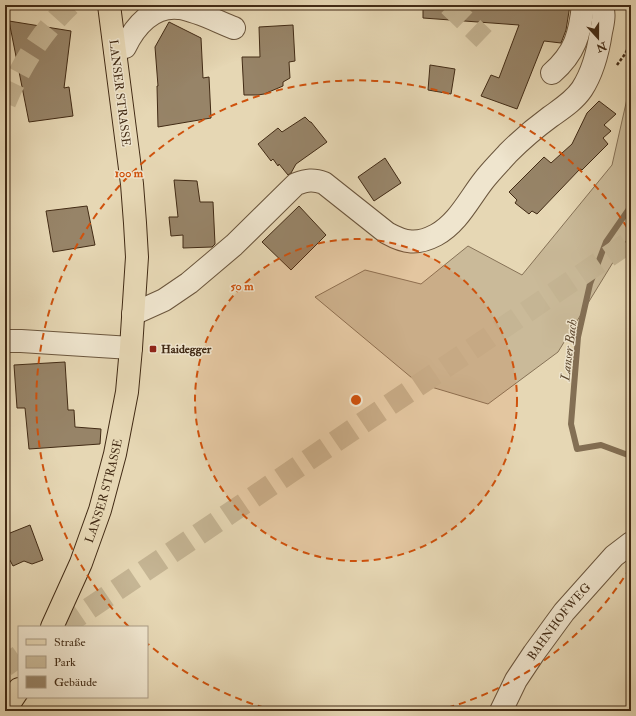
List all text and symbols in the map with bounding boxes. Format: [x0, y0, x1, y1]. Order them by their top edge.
north arrow [578, 18, 618, 58]
street label: LANSER STRASSE [106, 39, 134, 148]
text: N [593, 39, 609, 55]
text: 100 m [115, 166, 144, 181]
text: 50 m [230, 279, 254, 294]
water label: Lanser Bach [557, 318, 581, 383]
place label: Haidegger [161, 342, 212, 357]
marker: Haidegger [148, 344, 158, 354]
centre of rings [349, 393, 363, 407]
street label: LANSER STRASSE [82, 437, 126, 545]
street label: BAHNHOFWEG [524, 580, 594, 663]
legend [18, 626, 148, 698]
text: Straße [54, 635, 85, 650]
text: Park [54, 655, 76, 670]
text: Gebäude [54, 675, 97, 690]

